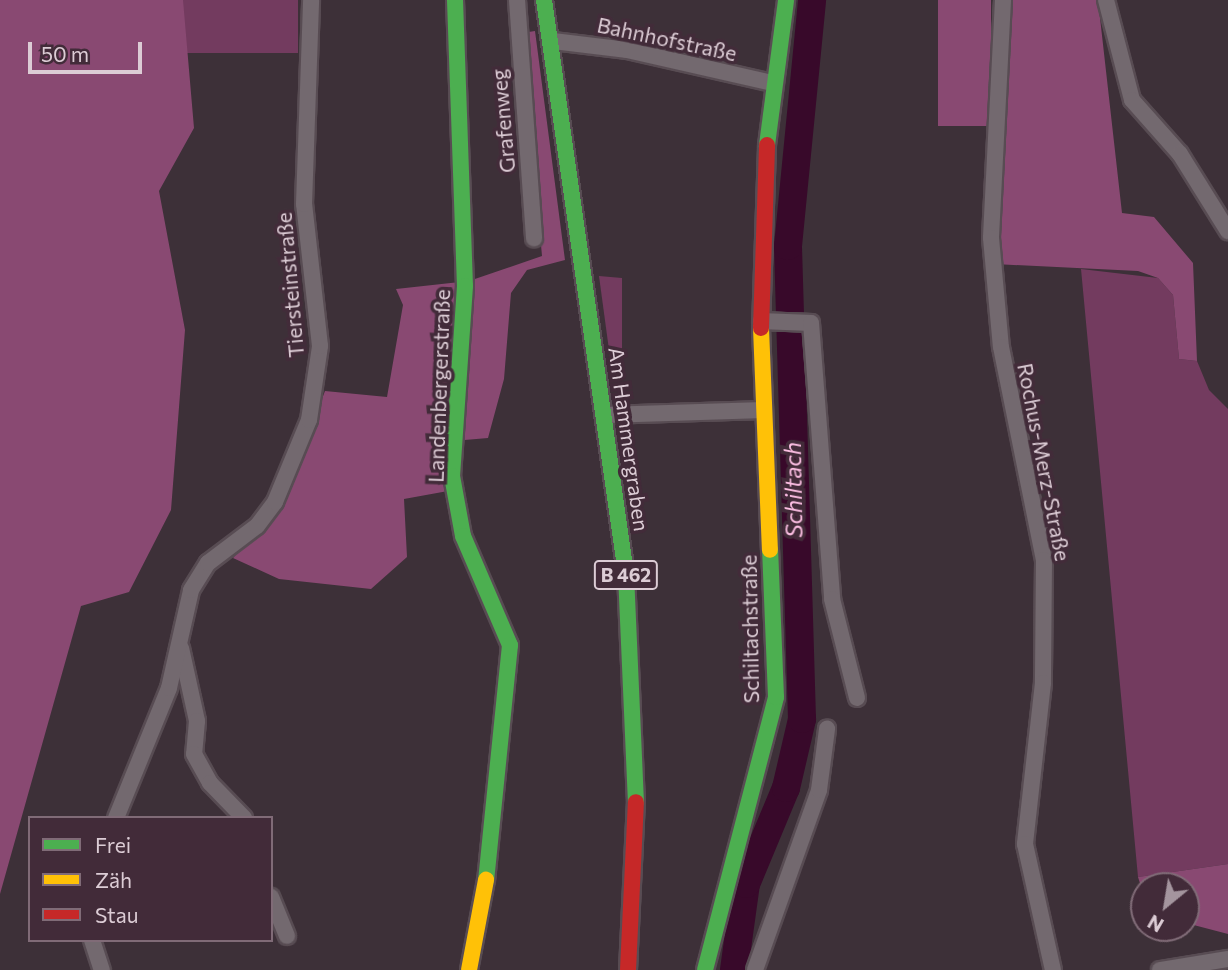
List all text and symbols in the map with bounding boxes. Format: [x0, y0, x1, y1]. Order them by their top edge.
street label: Bahnhofstraße [595, 12, 739, 66]
scale bar [32, 28, 145, 72]
text: 50 m [41, 41, 89, 66]
street label: Grafenweg [486, 68, 520, 174]
street label: Tiersteinstraße [271, 211, 309, 359]
street label: Landenbergerstraße [423, 289, 455, 483]
street label: Am Hammergraben [604, 345, 654, 533]
street label: Rochus-Merz-Straße [1012, 361, 1076, 563]
water label: Schiltach [778, 442, 808, 538]
street label: Schiltachstraße [736, 555, 764, 703]
road number: B 462 [593, 560, 659, 590]
legend [28, 816, 273, 942]
text: Frei [95, 832, 131, 857]
text: Zäh [95, 867, 132, 892]
north arrow [1130, 872, 1200, 942]
text: Stau [95, 902, 138, 927]
text: N [1143, 910, 1167, 937]

